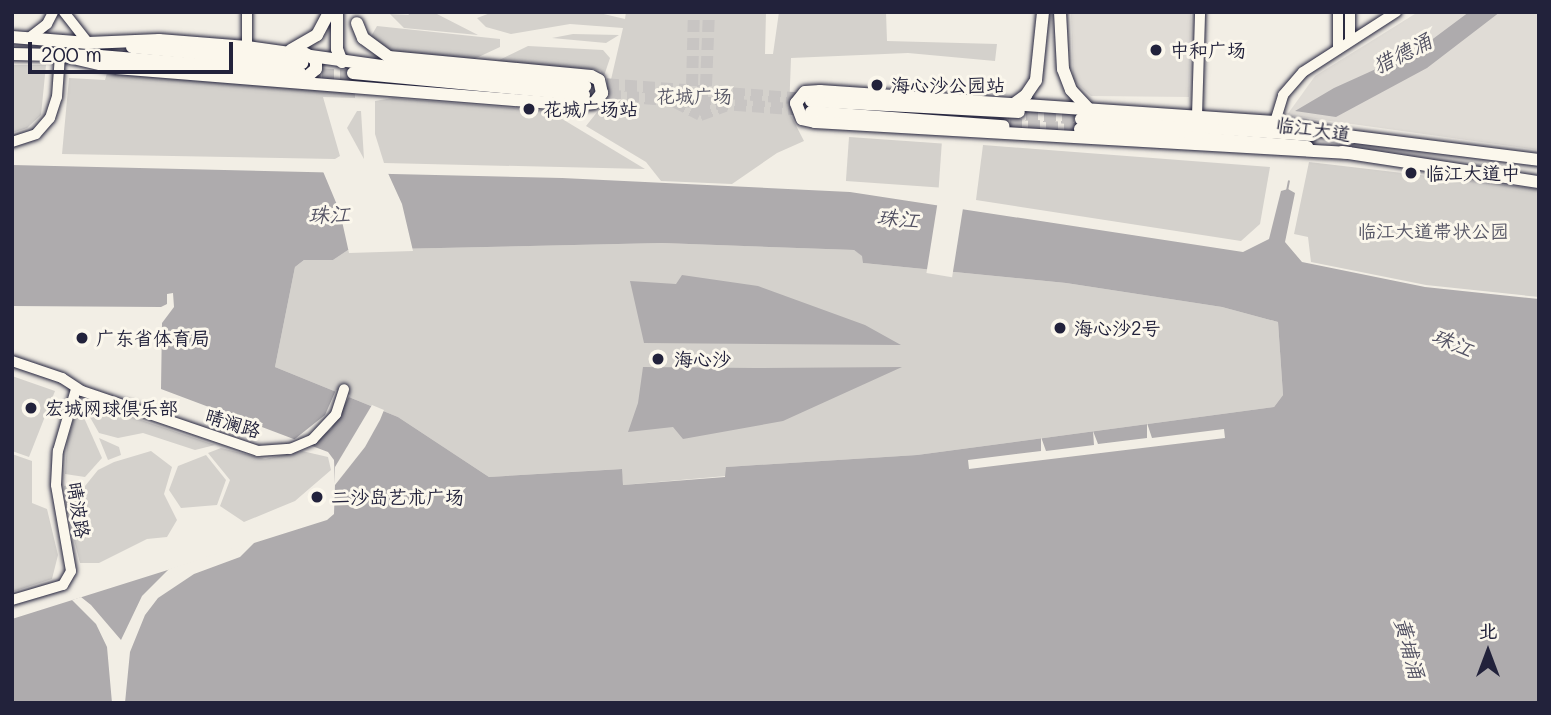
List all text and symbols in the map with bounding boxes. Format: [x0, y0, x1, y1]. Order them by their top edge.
water label: 猎德涌 [1368, 27, 1436, 79]
scale bar [32, 28, 236, 72]
place label: 中和广场 [1170, 39, 1246, 61]
text: 200 m [41, 40, 102, 67]
marker: 中和广场 [1148, 42, 1164, 58]
place label: 海心沙公园站 [891, 74, 1005, 96]
marker: 海心沙公园站 [869, 77, 885, 93]
park label: 花城广场 [656, 85, 732, 107]
place label: 花城广场站 [543, 98, 638, 120]
marker: 花城广场站 [521, 101, 537, 117]
street label: 临江大道 [1274, 112, 1352, 146]
place label: 临江大道中 [1425, 162, 1520, 184]
marker: 临江大道中 [1403, 165, 1419, 181]
water label: 珠江 [308, 201, 350, 227]
water label: 珠江 [876, 203, 920, 233]
park label: 临江大道带状公园 [1357, 220, 1509, 242]
place label: 海心沙2号 [1074, 317, 1161, 339]
marker: 海心沙2号 [1052, 320, 1068, 336]
water label: 珠江 [1429, 322, 1477, 362]
place label: 广东省体育局 [96, 327, 210, 349]
marker: 广东省体育局 [74, 330, 90, 346]
place label: 海心沙 [674, 348, 731, 370]
marker: 海心沙 [648, 349, 668, 369]
place label: 宏城网球俱乐部 [45, 397, 178, 419]
marker: 宏城网球俱乐部 [23, 400, 39, 416]
street label: 晴澜路 [202, 404, 264, 442]
street label: 晴波路 [63, 480, 95, 540]
place label: 二沙岛艺术广场 [331, 486, 464, 508]
marker: 二沙岛艺术广场 [309, 489, 325, 505]
water label: 黄埔涌 [1390, 614, 1430, 682]
north arrow [1453, 617, 1523, 687]
text: 北 [1478, 618, 1498, 643]

